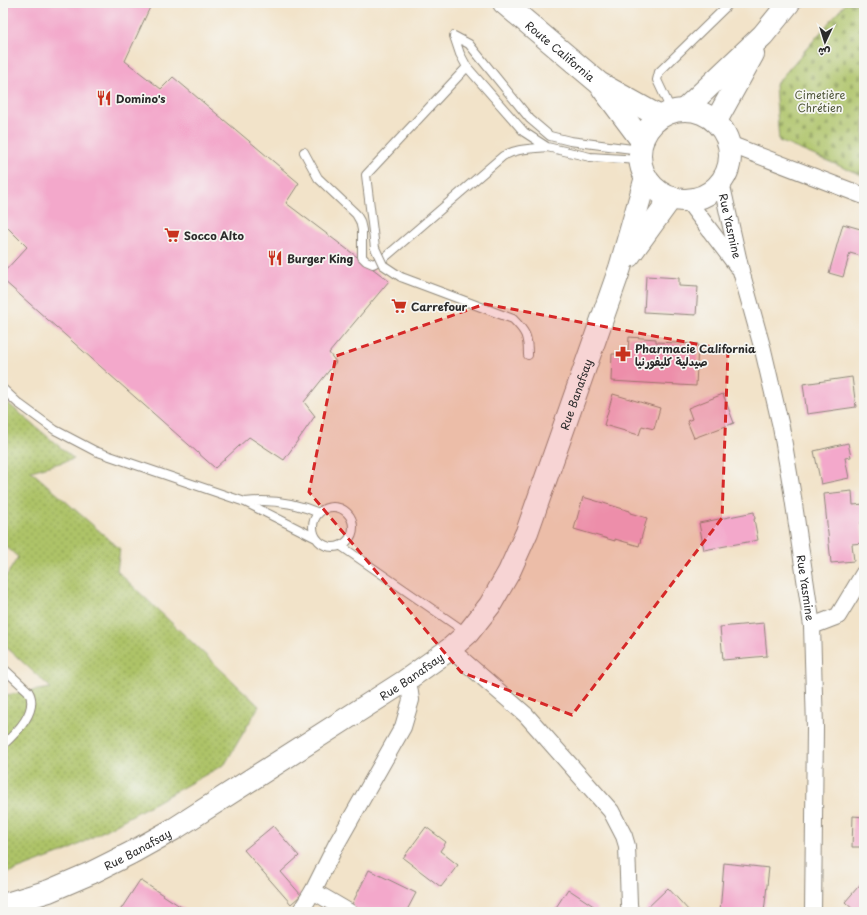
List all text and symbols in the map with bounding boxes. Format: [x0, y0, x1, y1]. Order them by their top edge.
street label: Route California [522, 16, 599, 85]
north arrow [805, 22, 845, 62]
text: ش [818, 44, 831, 61]
park label: Cimetière Chrétien [794, 86, 846, 116]
restaurant icon: Domino's [95, 89, 113, 107]
place label: Domino's [116, 90, 165, 107]
street label: Rue Yasmine [715, 192, 746, 260]
supermarket icon: Socco Alto [163, 226, 181, 244]
place label: Socco Alto [184, 227, 244, 244]
restaurant icon: Burger King [266, 249, 284, 267]
place label: Burger King [287, 250, 353, 267]
supermarket icon: Carrefour [390, 297, 408, 315]
place label: Carrefour [411, 298, 468, 315]
place label: Pharmacie California صيدلية كليفورنيا [635, 340, 756, 370]
pharmacy icon: Pharmacie California صيدلية كليفورنيا [614, 345, 632, 363]
street label: Rue Banafsay [555, 356, 596, 432]
street label: Rue Yasmine [793, 554, 820, 622]
street label: Rue Banafsay [376, 648, 447, 704]
street label: Rue Banafsay [101, 824, 174, 874]

